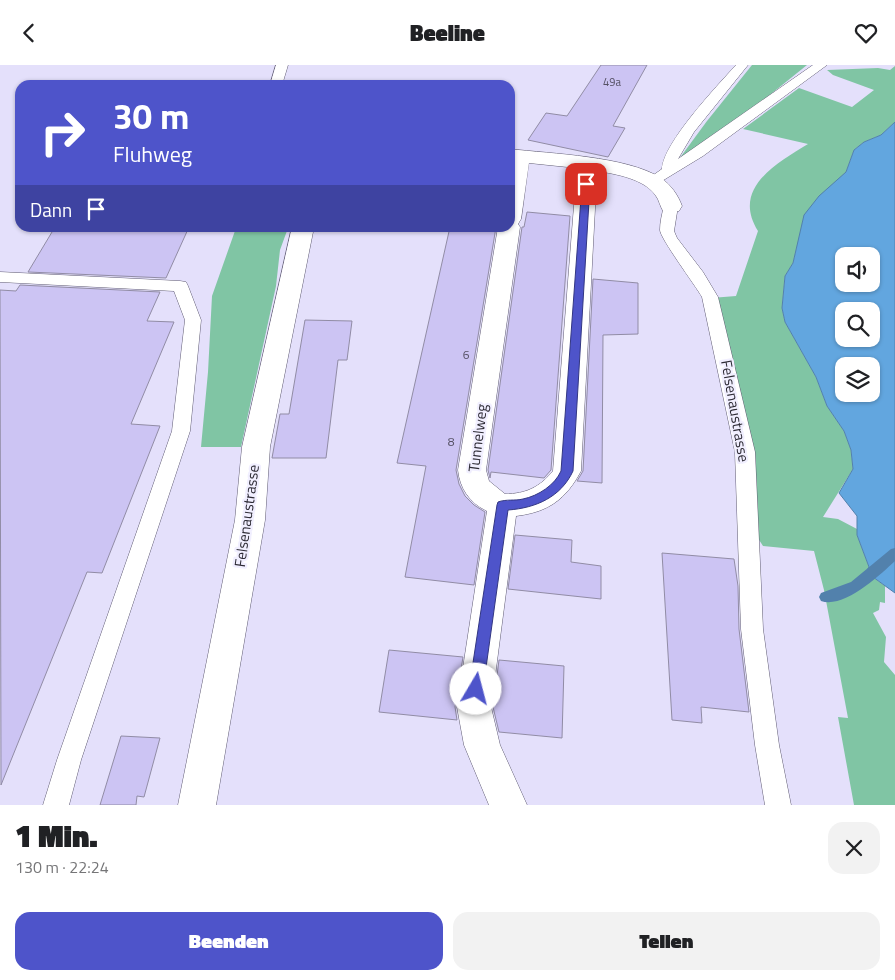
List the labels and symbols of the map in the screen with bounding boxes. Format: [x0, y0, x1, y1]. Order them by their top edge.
house number: 49a [603, 74, 621, 90]
pin [565, 163, 607, 205]
house number: 6 [463, 345, 470, 364]
street label: Felsenaustrasse [715, 358, 756, 464]
street label: Tunnelweg [462, 402, 493, 473]
house number: 8 [448, 432, 455, 451]
street label: Felsenaustrasse [228, 463, 265, 569]
position arrow [449, 662, 501, 714]

